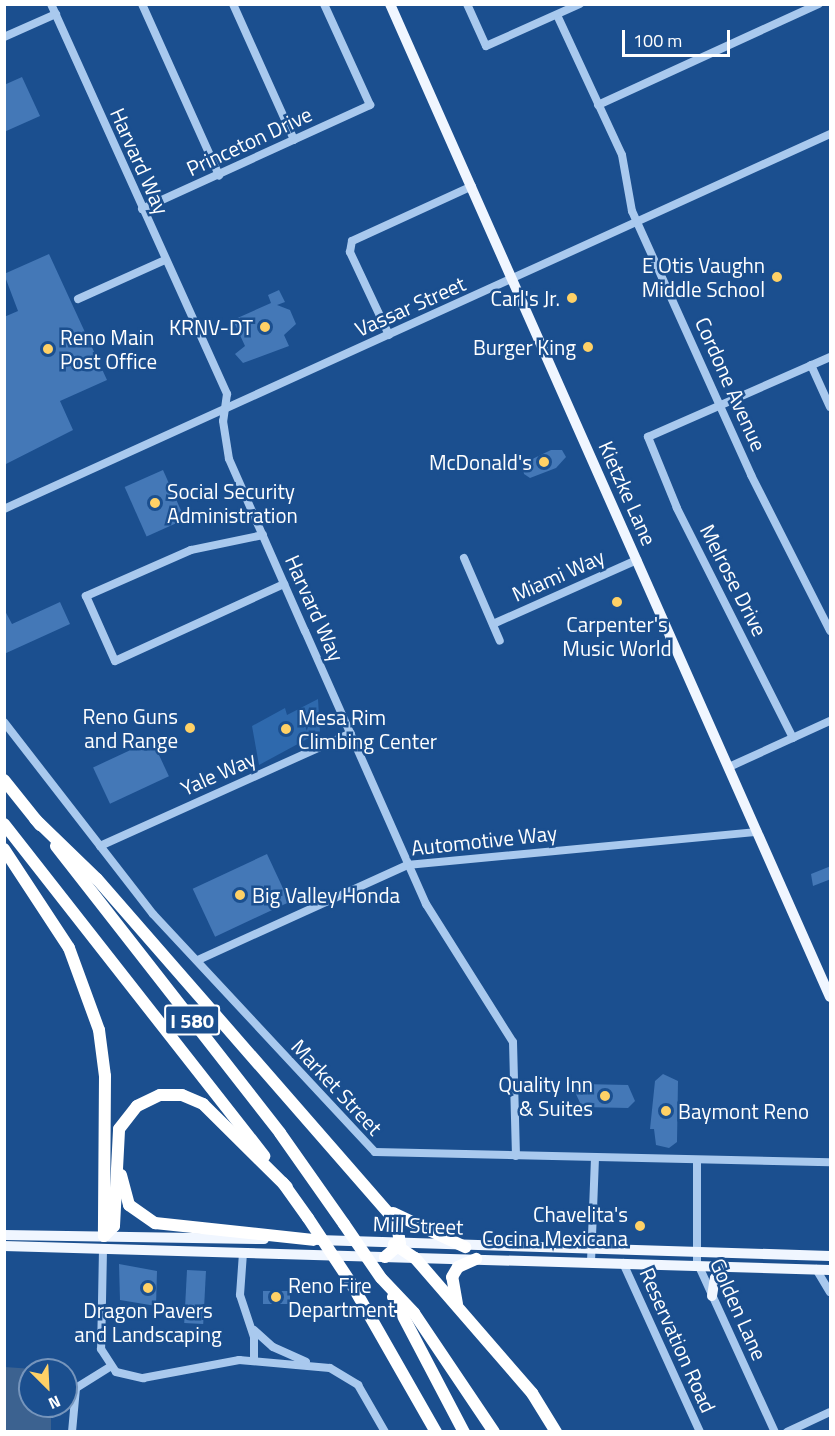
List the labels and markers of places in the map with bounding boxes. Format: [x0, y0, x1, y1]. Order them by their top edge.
place label: E Otis Vaughn Middle School [642, 252, 765, 302]
marker: E Otis Vaughn Middle School [770, 270, 784, 284]
place label: Carl's Jr. [491, 285, 560, 311]
marker: Carl's Jr. [565, 291, 579, 305]
place label: KRNV-DT [169, 314, 253, 340]
marker: KRNV-DT [258, 320, 272, 334]
place label: Reno Main Post Office [60, 324, 157, 374]
place label: Burger King [473, 334, 576, 360]
marker: Burger King [581, 340, 595, 354]
marker: Reno Main Post Office [41, 342, 55, 356]
place label: McDonald's [429, 449, 532, 475]
marker: McDonald's [537, 455, 551, 469]
place label: Social Security Administration [167, 478, 298, 528]
marker: Social Security Administration [148, 496, 162, 510]
marker: Carpenter's Music World [610, 595, 624, 609]
place label: Carpenter's Music World [562, 611, 672, 661]
place label: Reno Guns and Range [83, 703, 178, 753]
place label: Mesa Rim Climbing Center [298, 704, 437, 754]
marker: Reno Guns and Range [183, 721, 197, 735]
marker: Mesa Rim Climbing Center [279, 722, 293, 736]
place label: Big Valley Honda [252, 882, 400, 908]
marker: Big Valley Honda [233, 888, 247, 902]
place label: Quality Inn & Suites [498, 1071, 593, 1121]
marker: Quality Inn & Suites [598, 1089, 612, 1103]
place label: Baymont Reno [678, 1098, 809, 1124]
marker: Baymont Reno [659, 1104, 673, 1118]
place label: Chavelita's Cocina Mexicana [482, 1201, 628, 1251]
marker: Chavelita's Cocina Mexicana [633, 1219, 647, 1233]
place label: Reno Fire Department [288, 1272, 395, 1322]
marker: Dragon Pavers and Landscaping [141, 1281, 155, 1295]
marker: Reno Fire Department [269, 1290, 283, 1304]
place label: Dragon Pavers and Landscaping [74, 1297, 222, 1347]

